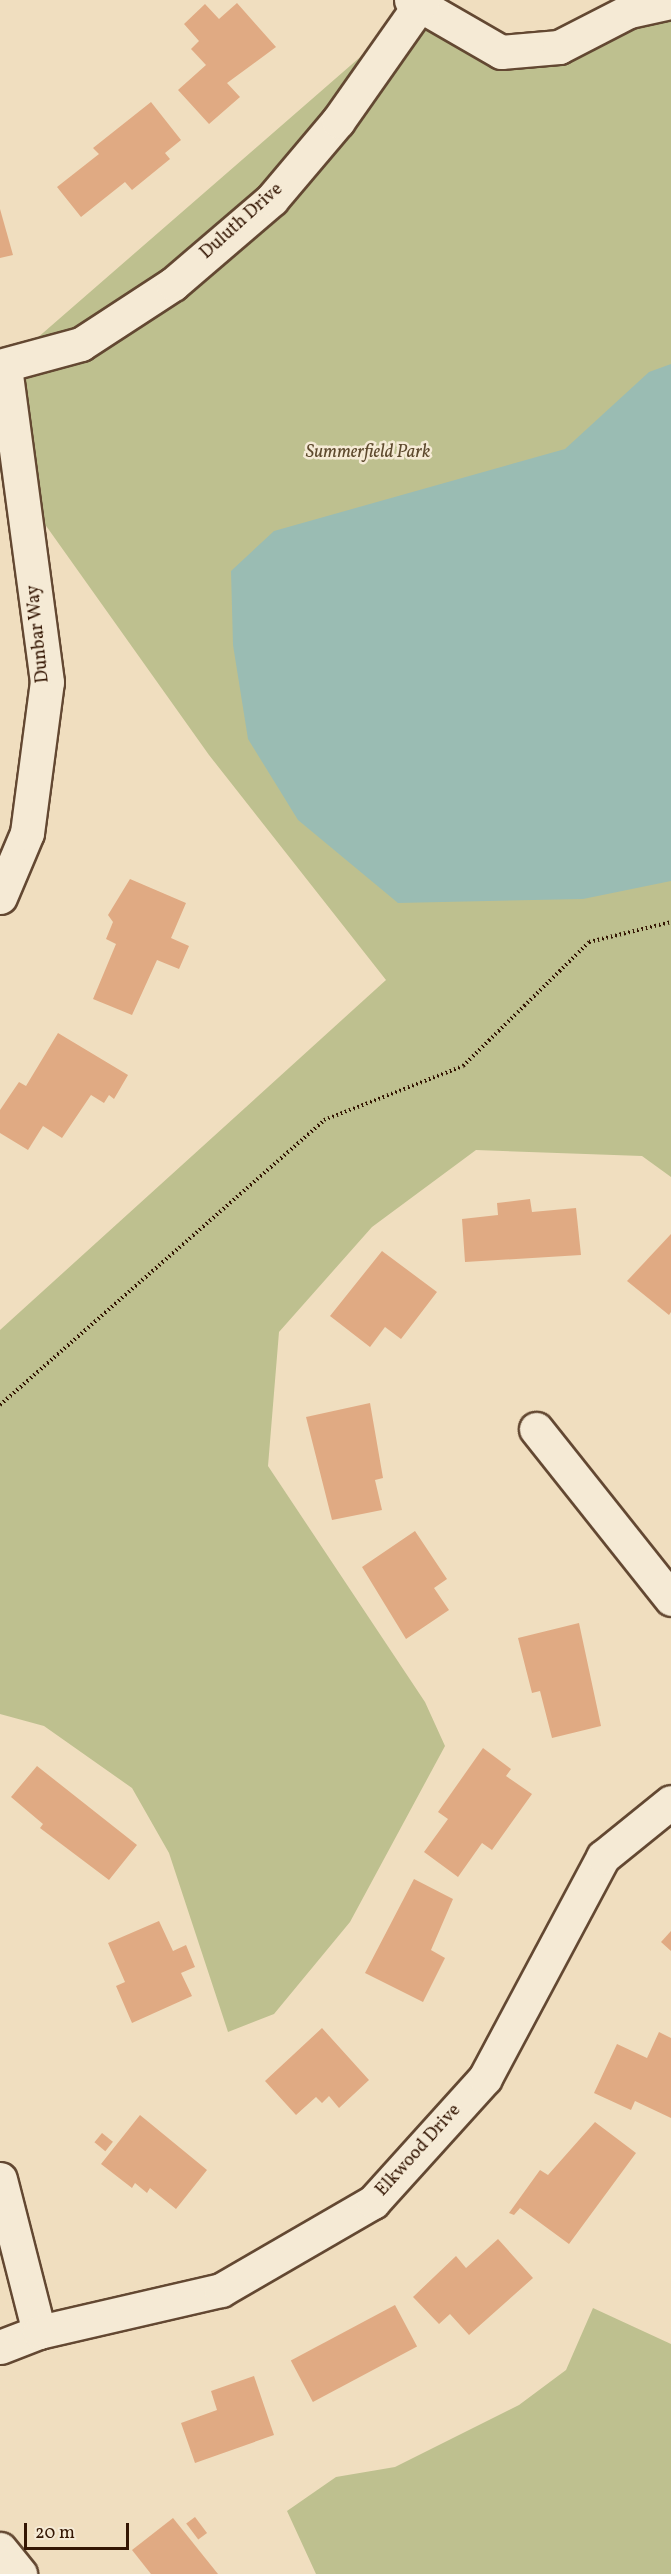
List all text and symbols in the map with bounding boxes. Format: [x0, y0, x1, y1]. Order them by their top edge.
street label: Duluth Drive [196, 179, 288, 265]
park label: Summerfield Park [306, 442, 430, 464]
street label: Dunbar Way [23, 584, 55, 684]
street label: Elkwood Drive [372, 2100, 466, 2202]
scale bar [27, 2511, 132, 2549]
text: 20 m [35, 2521, 75, 2546]

